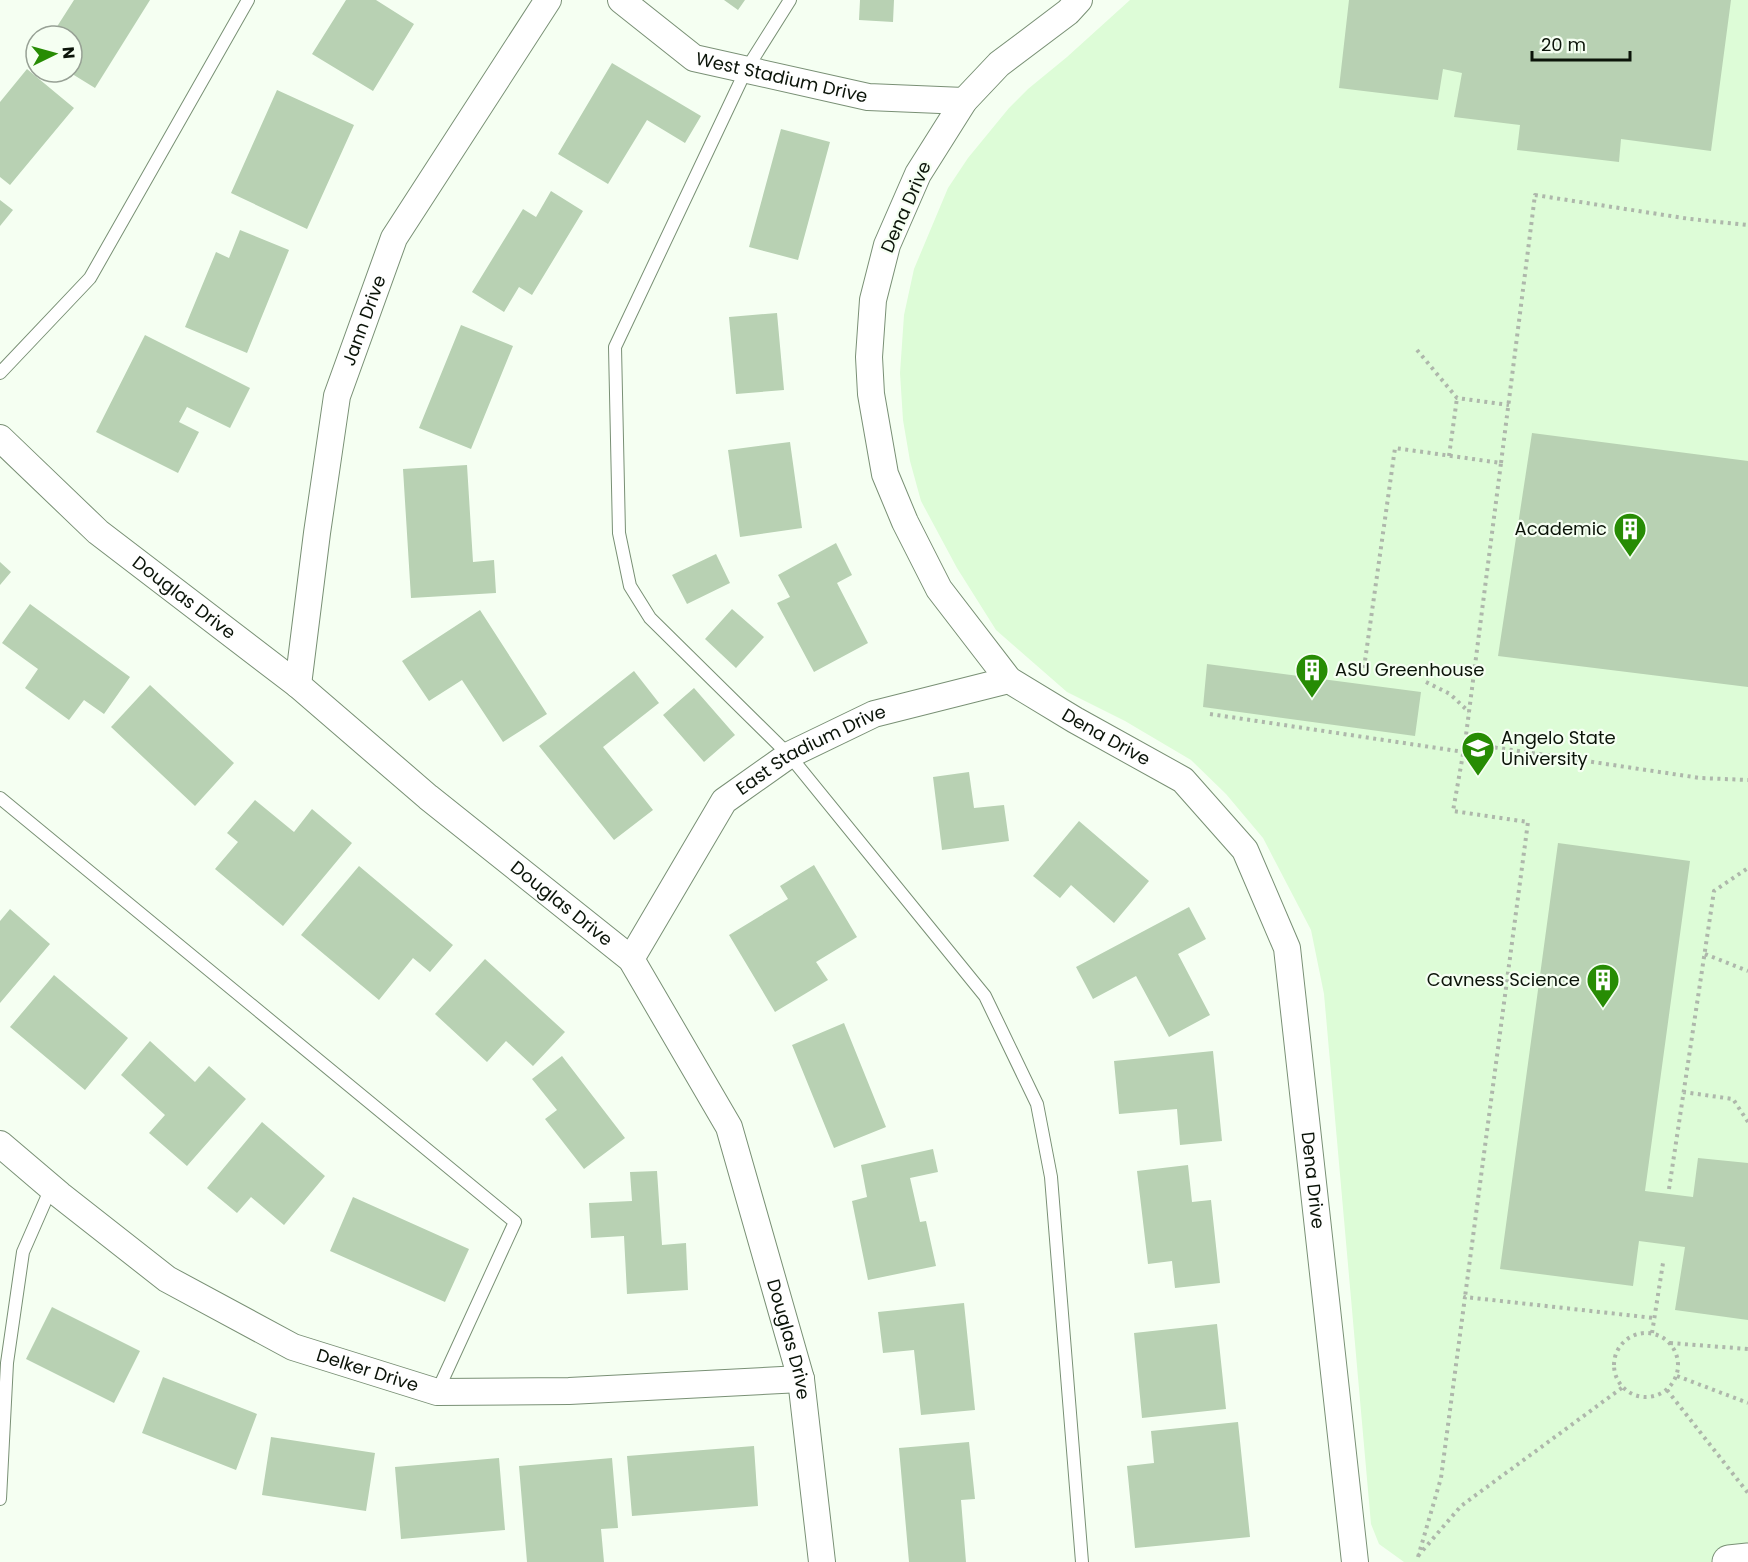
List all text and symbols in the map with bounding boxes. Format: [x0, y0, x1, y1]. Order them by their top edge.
north arrow [24, 24, 84, 84]
scale bar [1532, 24, 1630, 62]
text: 20 m [1541, 32, 1586, 57]
text: N [56, 46, 80, 60]
street label: West Stadium Drive [693, 46, 870, 109]
street label: Dena Drive [874, 157, 937, 256]
street label: Jann Drive [336, 271, 392, 369]
building icon: Academic [1612, 511, 1648, 558]
place label: Academic [1515, 516, 1607, 541]
street label: Douglas Drive [127, 550, 241, 645]
building icon: ASU Greenhouse [1294, 652, 1330, 699]
place label: ASU Greenhouse [1335, 657, 1484, 682]
street label: East Stadium Drive [731, 699, 888, 801]
street label: Dena Drive [1057, 702, 1155, 771]
place label: Angelo State University [1501, 725, 1616, 771]
school or university icon: Angelo State University [1460, 730, 1496, 777]
street label: Douglas Drive [506, 855, 618, 952]
building icon: Cavness Science [1585, 962, 1621, 1009]
place label: Cavness Science [1427, 967, 1580, 992]
street label: Dena Drive [1295, 1130, 1331, 1230]
street label: Douglas Drive [761, 1276, 816, 1401]
street label: Delker Drive [314, 1342, 422, 1397]

